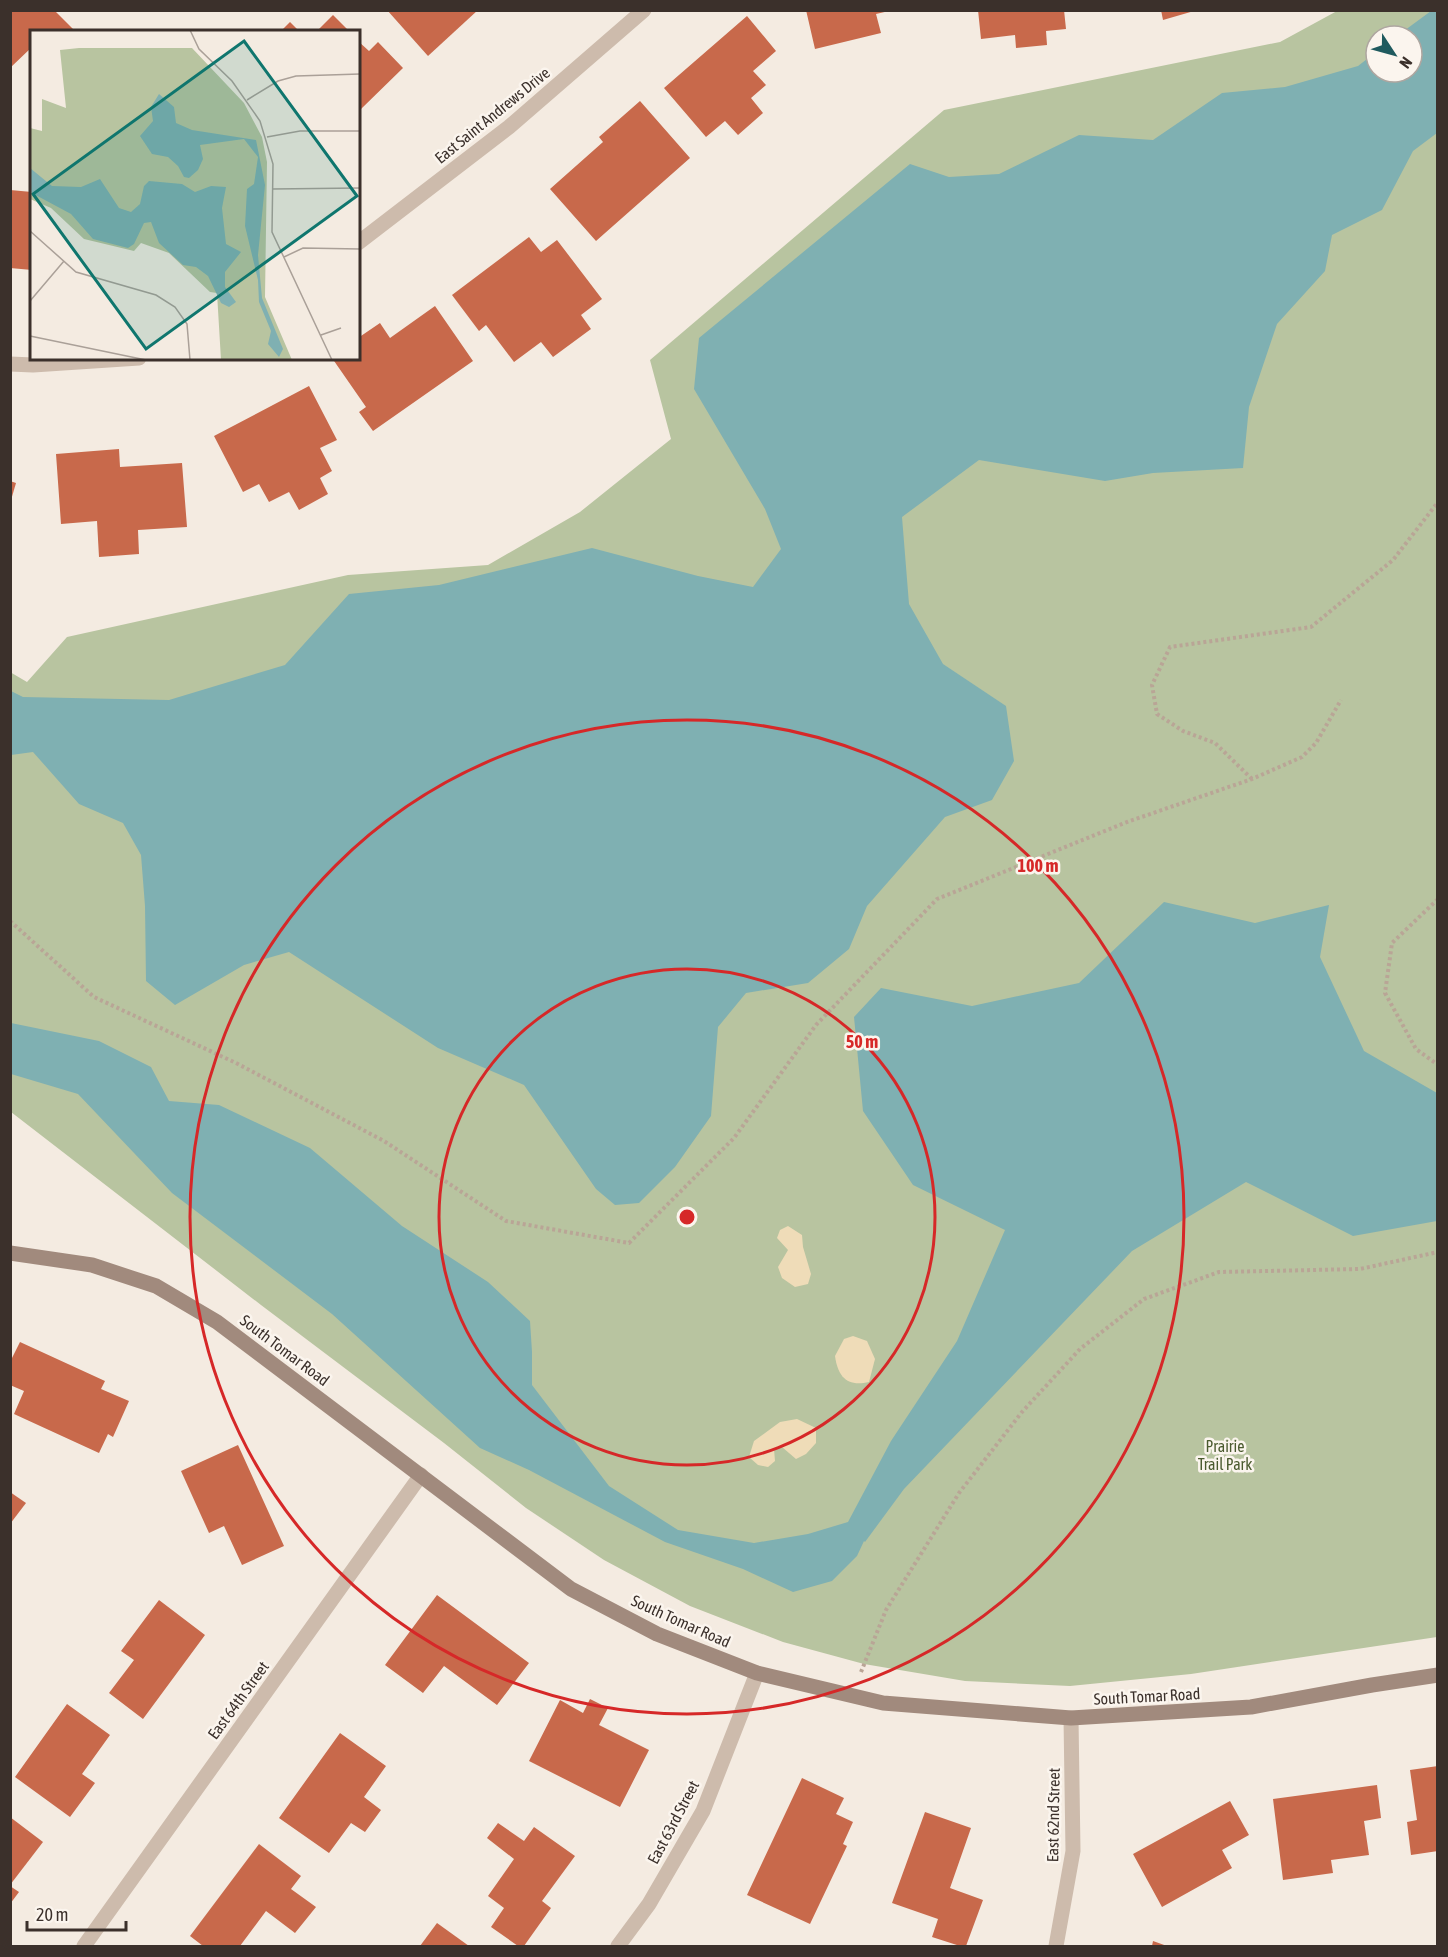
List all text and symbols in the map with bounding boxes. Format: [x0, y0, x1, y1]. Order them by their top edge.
north arrow [1364, 24, 1424, 84]
inset map [30, 30, 360, 360]
text: N [1396, 54, 1416, 72]
street label: East Saint Andrews Drive [431, 63, 553, 167]
text: 100 m [1018, 855, 1058, 876]
text: 50 m [846, 1031, 878, 1052]
centre of rings [677, 1207, 697, 1227]
street label: South Tomar Road [237, 1311, 333, 1389]
park label: Prairie Trail Park [1198, 1437, 1252, 1473]
street label: South Tomar Road [629, 1591, 733, 1651]
street label: East 64th Street [204, 1657, 272, 1742]
street label: South Tomar Road [1093, 1684, 1201, 1708]
street label: East 62nd Street [1043, 1767, 1063, 1862]
street label: East 63rd Street [644, 1777, 703, 1867]
scale bar [27, 1894, 126, 1932]
text: 20 m [36, 1904, 68, 1925]

